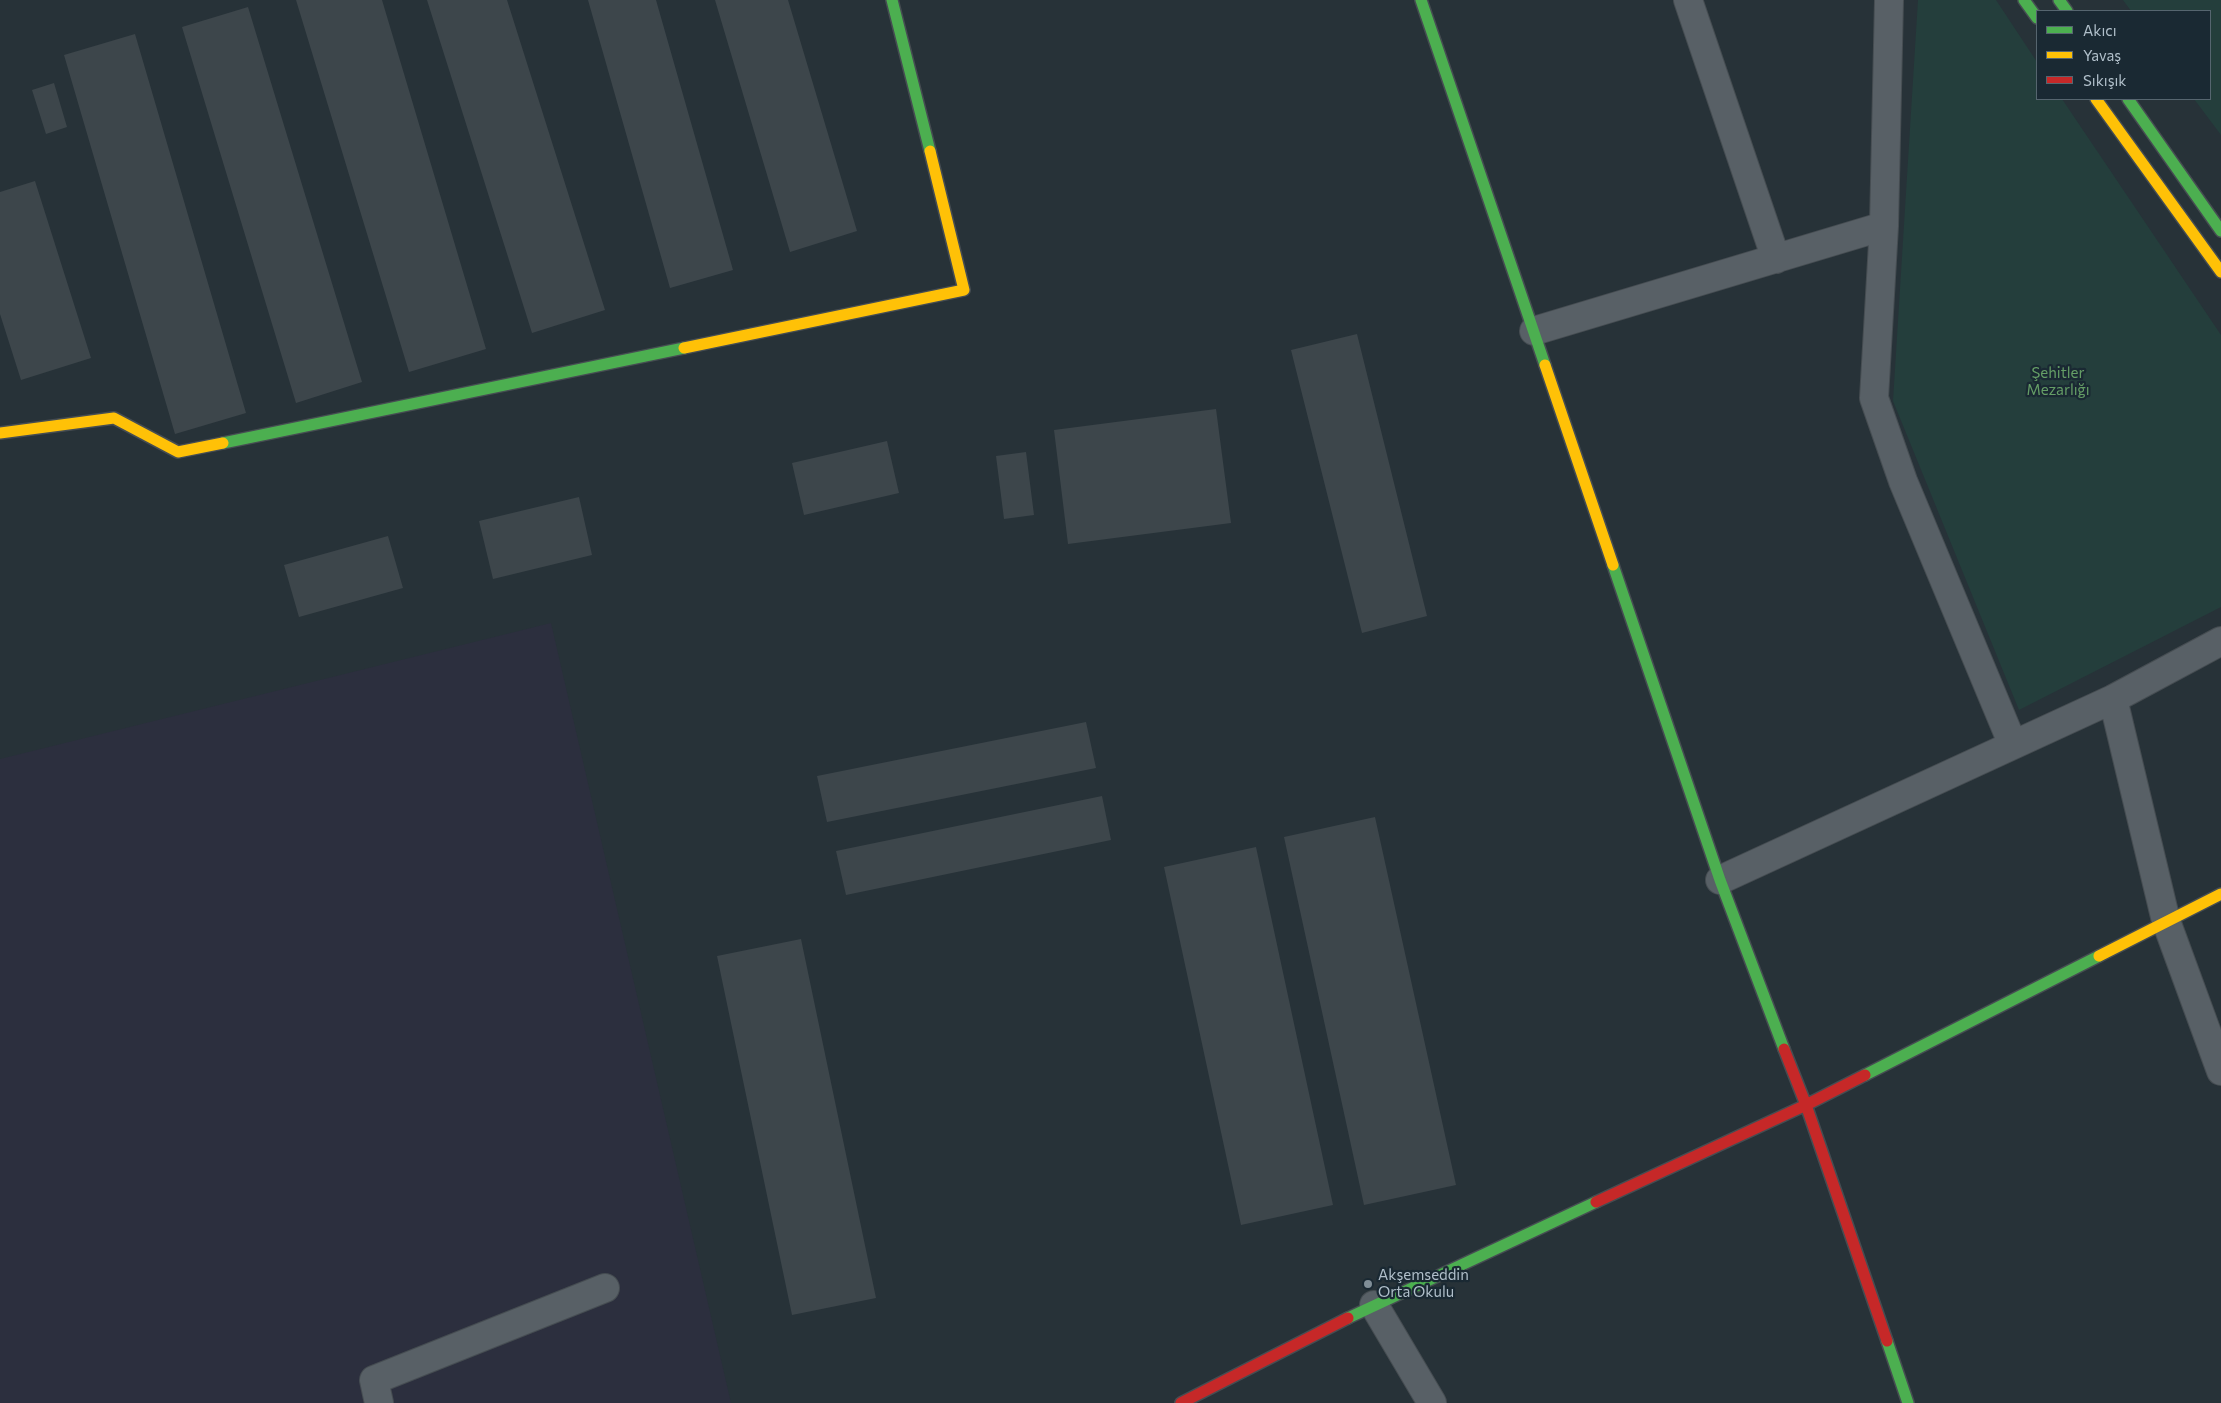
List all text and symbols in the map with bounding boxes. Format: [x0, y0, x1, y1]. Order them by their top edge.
legend [2036, 10, 2211, 100]
text: Akıcı [2083, 21, 2117, 39]
text: Yavaş [2083, 46, 2121, 64]
text: Sıkışık [2083, 71, 2126, 89]
park label: Şehitler Mezarlığı [2026, 364, 2090, 399]
place label: Akşemseddin Orta Okulu [1378, 1266, 1469, 1301]
marker: Akşemseddin Orta Okulu [1362, 1278, 1374, 1290]

